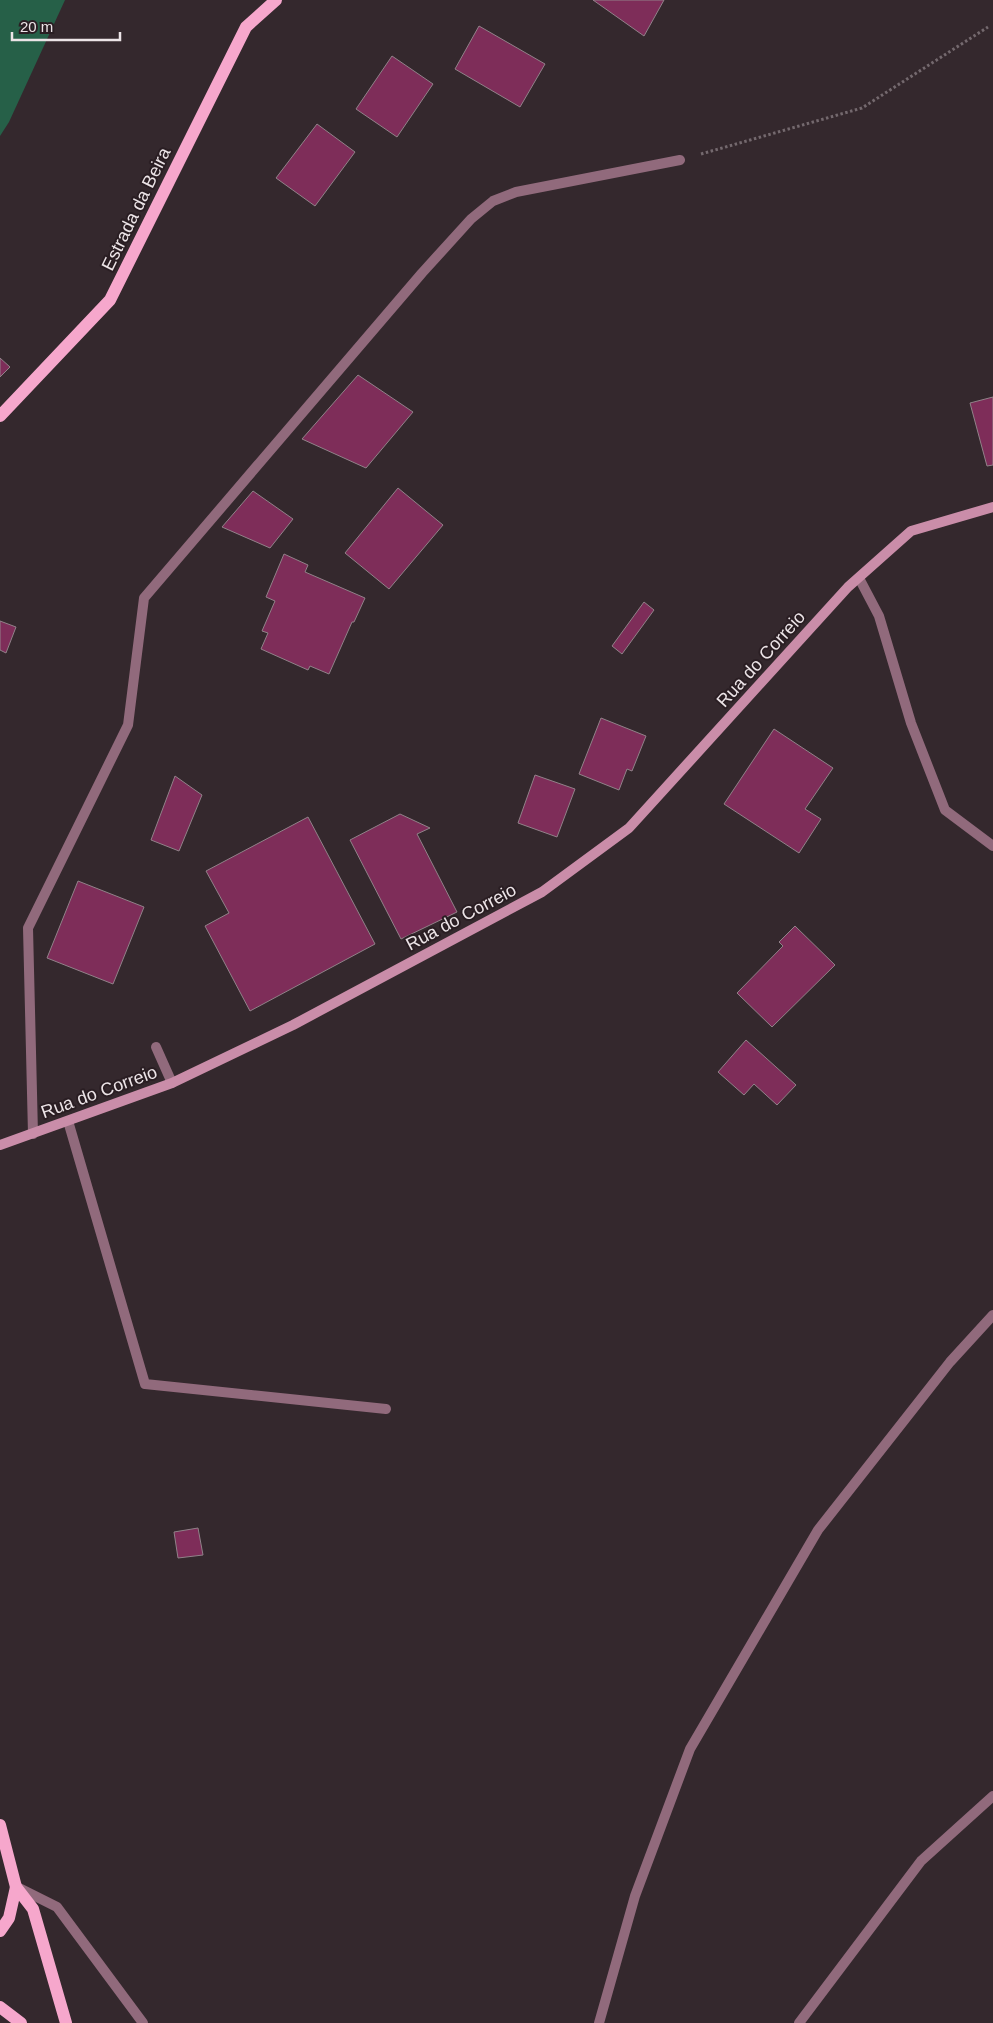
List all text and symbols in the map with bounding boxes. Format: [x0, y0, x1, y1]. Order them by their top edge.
scale bar [12, 10, 120, 42]
text: 20 m [20, 18, 53, 35]
street label: Estrada da Beira [98, 143, 175, 274]
street label: Rua do Correio [713, 607, 809, 711]
street label: Rua do Correio [402, 880, 520, 954]
street label: Rua do Correio [38, 1062, 160, 1122]

